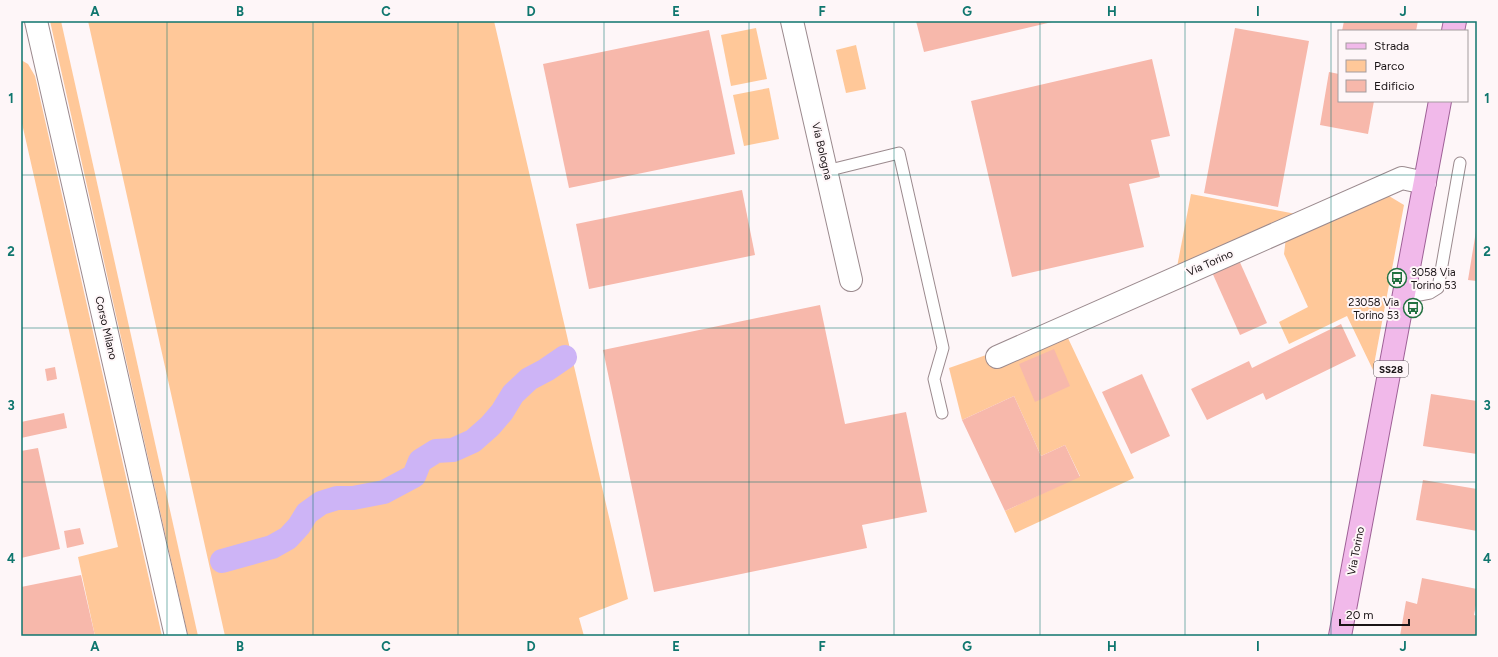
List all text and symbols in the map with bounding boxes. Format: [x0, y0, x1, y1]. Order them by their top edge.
text: A [90, 4, 100, 19]
text: B [236, 4, 244, 19]
text: C [381, 4, 391, 19]
text: D [526, 4, 536, 19]
text: E [672, 4, 680, 19]
text: F [818, 4, 826, 19]
text: G [962, 4, 972, 19]
text: H [1107, 4, 1117, 19]
text: I [1256, 4, 1260, 19]
text: J [1399, 4, 1407, 19]
legend [1338, 30, 1468, 102]
text: Strada [1374, 39, 1409, 53]
text: Parco [1374, 59, 1404, 73]
text: Edificio [1374, 79, 1414, 93]
text: 1 [8, 91, 14, 106]
text: 1 [1484, 91, 1490, 106]
street label: Via Bologna [809, 121, 835, 181]
text: 2 [7, 244, 15, 259]
text: 2 [1483, 244, 1491, 259]
street label: Via Torino [1185, 247, 1235, 279]
place label: 3058 Via Torino 53 [1411, 266, 1457, 292]
bus stop icon: 3058 Via Torino 53 [1386, 267, 1408, 289]
street label: Corso Milano [92, 295, 120, 361]
place label: 23058 Via Torino 53 [1348, 296, 1399, 322]
bus stop icon: 23058 Via Torino 53 [1402, 297, 1424, 319]
road number: SS28 [1374, 361, 1408, 377]
text: 3 [7, 398, 15, 413]
text: 3 [1483, 398, 1491, 413]
street label: Via Torino [1345, 526, 1367, 576]
text: 4 [7, 551, 15, 566]
text: 4 [1483, 551, 1491, 566]
scale bar [1340, 601, 1409, 627]
text: 20 m [1346, 608, 1374, 622]
text: A [90, 639, 100, 654]
text: B [236, 639, 244, 654]
text: C [381, 639, 391, 654]
text: D [526, 639, 536, 654]
text: E [672, 639, 680, 654]
text: F [818, 639, 826, 654]
text: G [962, 639, 972, 654]
text: H [1107, 639, 1117, 654]
text: I [1256, 639, 1260, 654]
text: J [1399, 639, 1407, 654]

